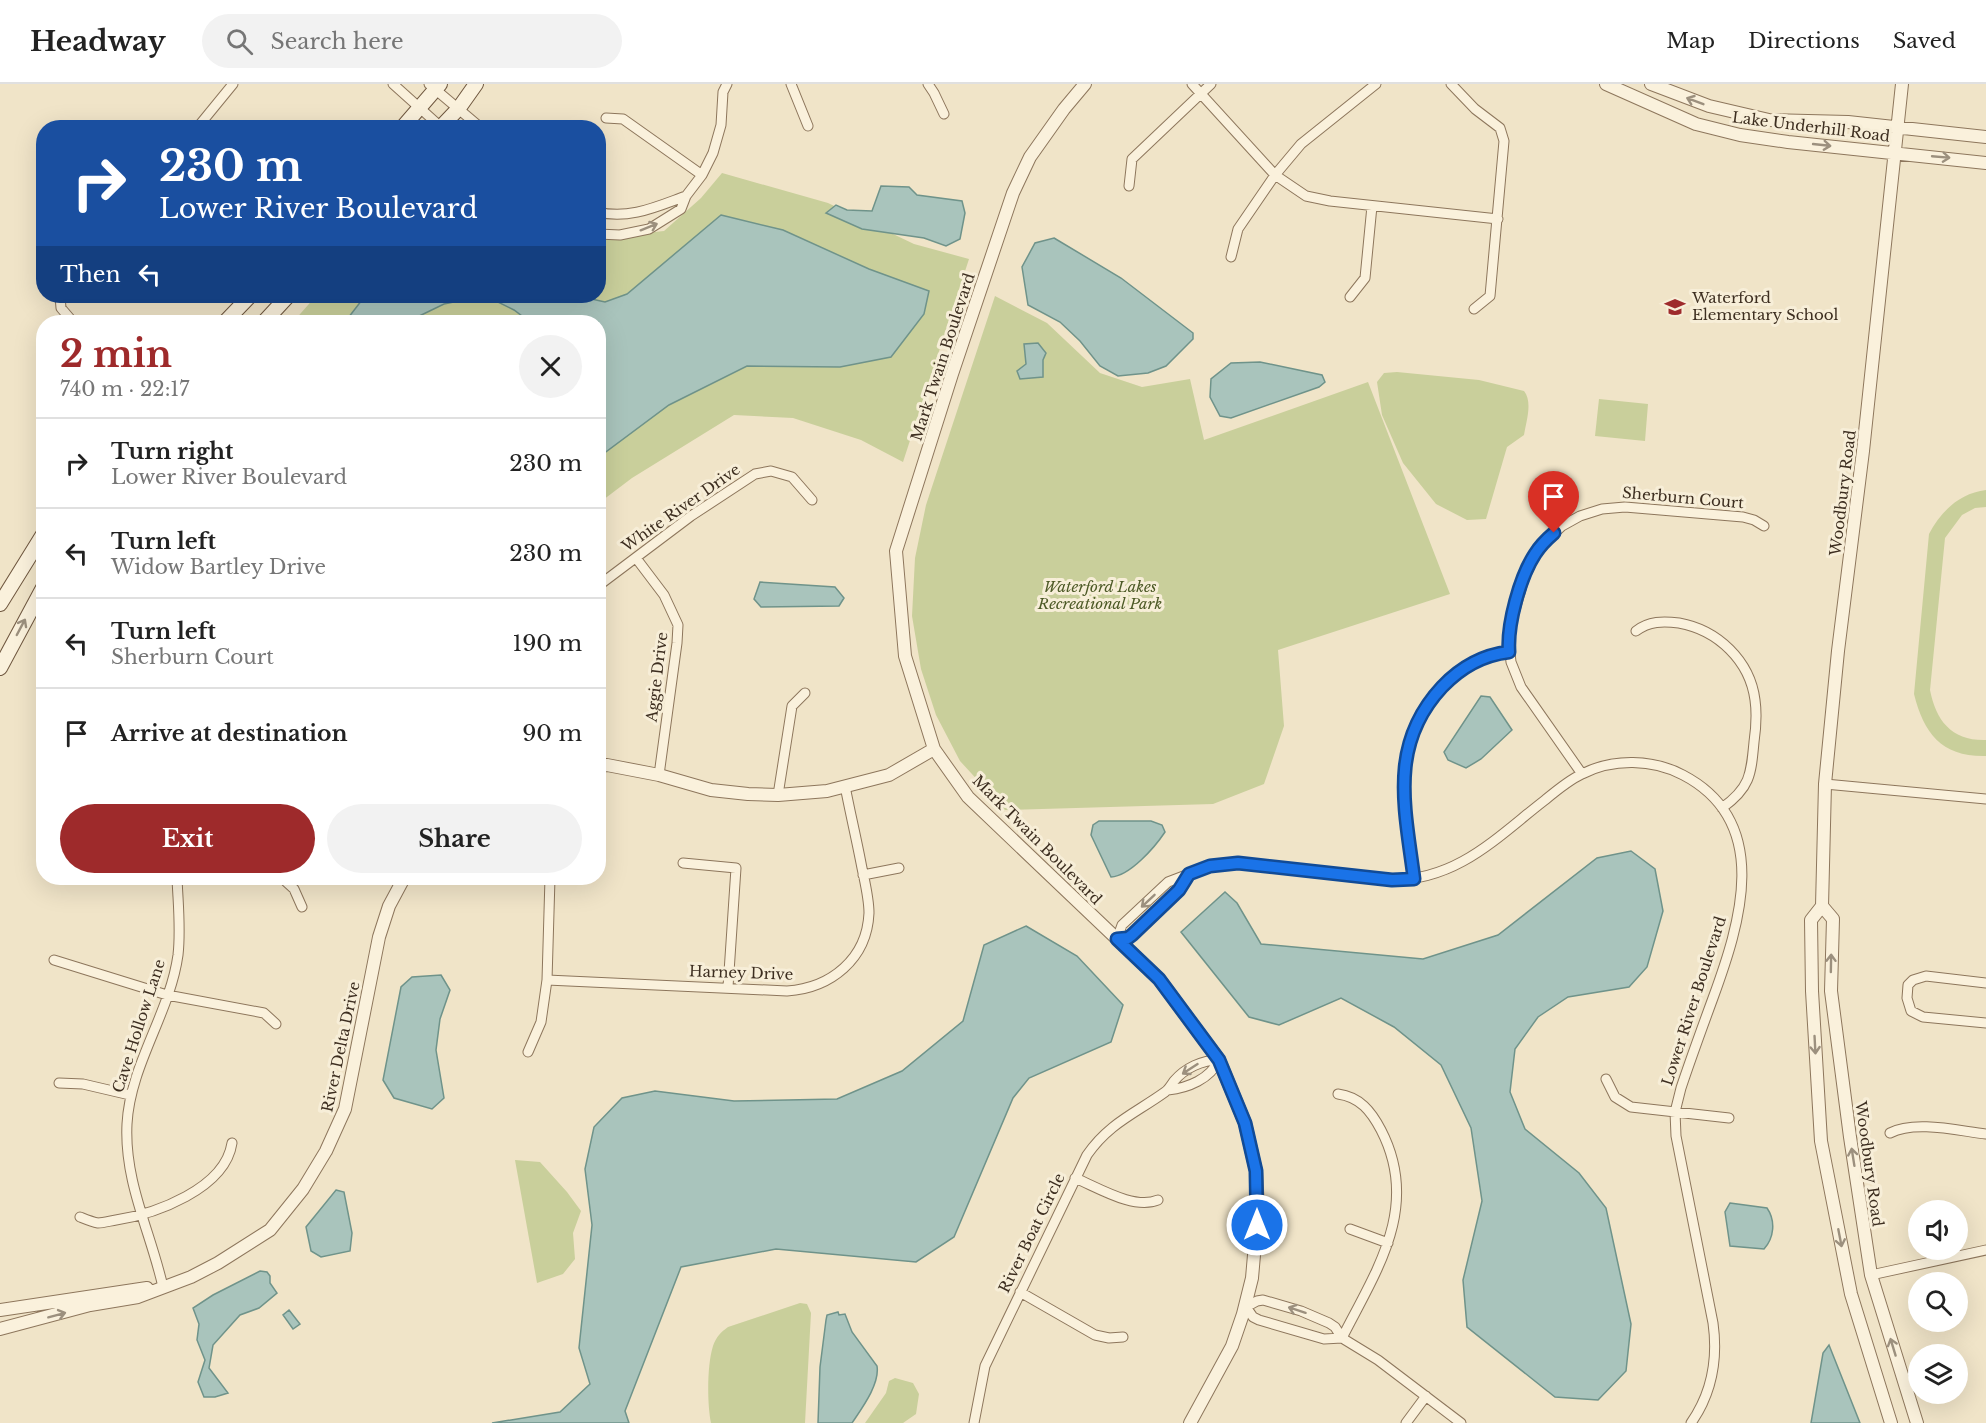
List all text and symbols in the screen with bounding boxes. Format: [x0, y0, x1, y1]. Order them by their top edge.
search box [202, 14, 622, 68]
text: Headway [30, 24, 166, 59]
icon: search [223, 25, 256, 58]
text: Search here [271, 28, 404, 55]
text: Map [1666, 28, 1715, 54]
text: Directions [1748, 28, 1860, 54]
text: Saved [1893, 28, 1956, 54]
one-way arrow [1687, 95, 1705, 106]
street label: Lake Underhill Road [1731, 107, 1891, 146]
text: 230 m [159, 140, 302, 192]
one-way arrow [1811, 140, 1831, 151]
icon: right [60, 144, 138, 222]
one-way arrow [1930, 152, 1950, 163]
text: Lower River Boulevard [159, 192, 478, 225]
one-way arrow [639, 221, 657, 232]
icon: left [133, 258, 166, 291]
text: Then [60, 261, 121, 288]
street label: Mark Twain Boulevard [906, 270, 979, 443]
place label: Waterford Elementary School [1691, 288, 1839, 324]
school or university icon: Waterford Elementary School [1663, 295, 1687, 319]
text: 2 min [60, 332, 172, 377]
button: close [519, 335, 582, 398]
text: 740 m · 22:17 [60, 377, 189, 401]
street label: Woodbury Road [1825, 429, 1860, 558]
text: Turn right [111, 438, 233, 465]
icon: right [60, 447, 93, 480]
text: 230 m [509, 450, 582, 477]
street label: White River Drive [617, 460, 744, 556]
text: Lower River Boulevard [111, 465, 347, 489]
pin [1528, 471, 1579, 533]
icon: arrive [1537, 480, 1570, 513]
street label: Sherburn Court [1621, 483, 1745, 512]
text: Turn left [111, 528, 216, 555]
icon: left [60, 537, 93, 570]
text: 230 m [509, 540, 582, 567]
text: Widow Bartley Drive [111, 555, 326, 579]
park label: Waterford Lakes Recreational Park [1037, 577, 1162, 613]
one-way arrow [16, 618, 27, 636]
text: Turn left [111, 618, 216, 645]
icon: left [60, 627, 93, 660]
text: 190 m [512, 630, 582, 657]
street label: Aggie Drive [641, 631, 671, 724]
text: Sherburn Court [111, 645, 274, 669]
icon: arrive [60, 717, 93, 750]
text: Arrive at destination [111, 720, 348, 747]
text: 90 m [522, 720, 582, 747]
street label: Mark Twain Boulevard [969, 771, 1106, 908]
button: Exit [60, 804, 315, 873]
button: Share [327, 804, 582, 873]
one-way arrow [1140, 894, 1155, 908]
street label: Lower River Boulevard [1657, 914, 1730, 1088]
one-way arrow [1826, 954, 1837, 974]
street label: Cave Hollow Lane [108, 957, 169, 1095]
street label: Harney Drive [689, 961, 794, 984]
street label: River Delta Drive [317, 980, 364, 1114]
one-way arrow [1810, 1034, 1821, 1054]
one-way arrow [1182, 1063, 1199, 1075]
street label: Woodbury Road [1851, 1099, 1888, 1228]
one-way arrow [1847, 1148, 1858, 1167]
street label: River Boat Circle [994, 1170, 1069, 1296]
position arrow [1225, 1193, 1289, 1257]
map controls [1908, 1200, 1968, 1404]
button: sound [1908, 1200, 1968, 1260]
one-way arrow [1835, 1227, 1846, 1247]
button: search [1908, 1272, 1968, 1332]
one-way arrow [1288, 1304, 1307, 1315]
one-way arrow [47, 1309, 66, 1321]
one-way arrow [1887, 1338, 1898, 1357]
button: layers [1908, 1344, 1968, 1404]

